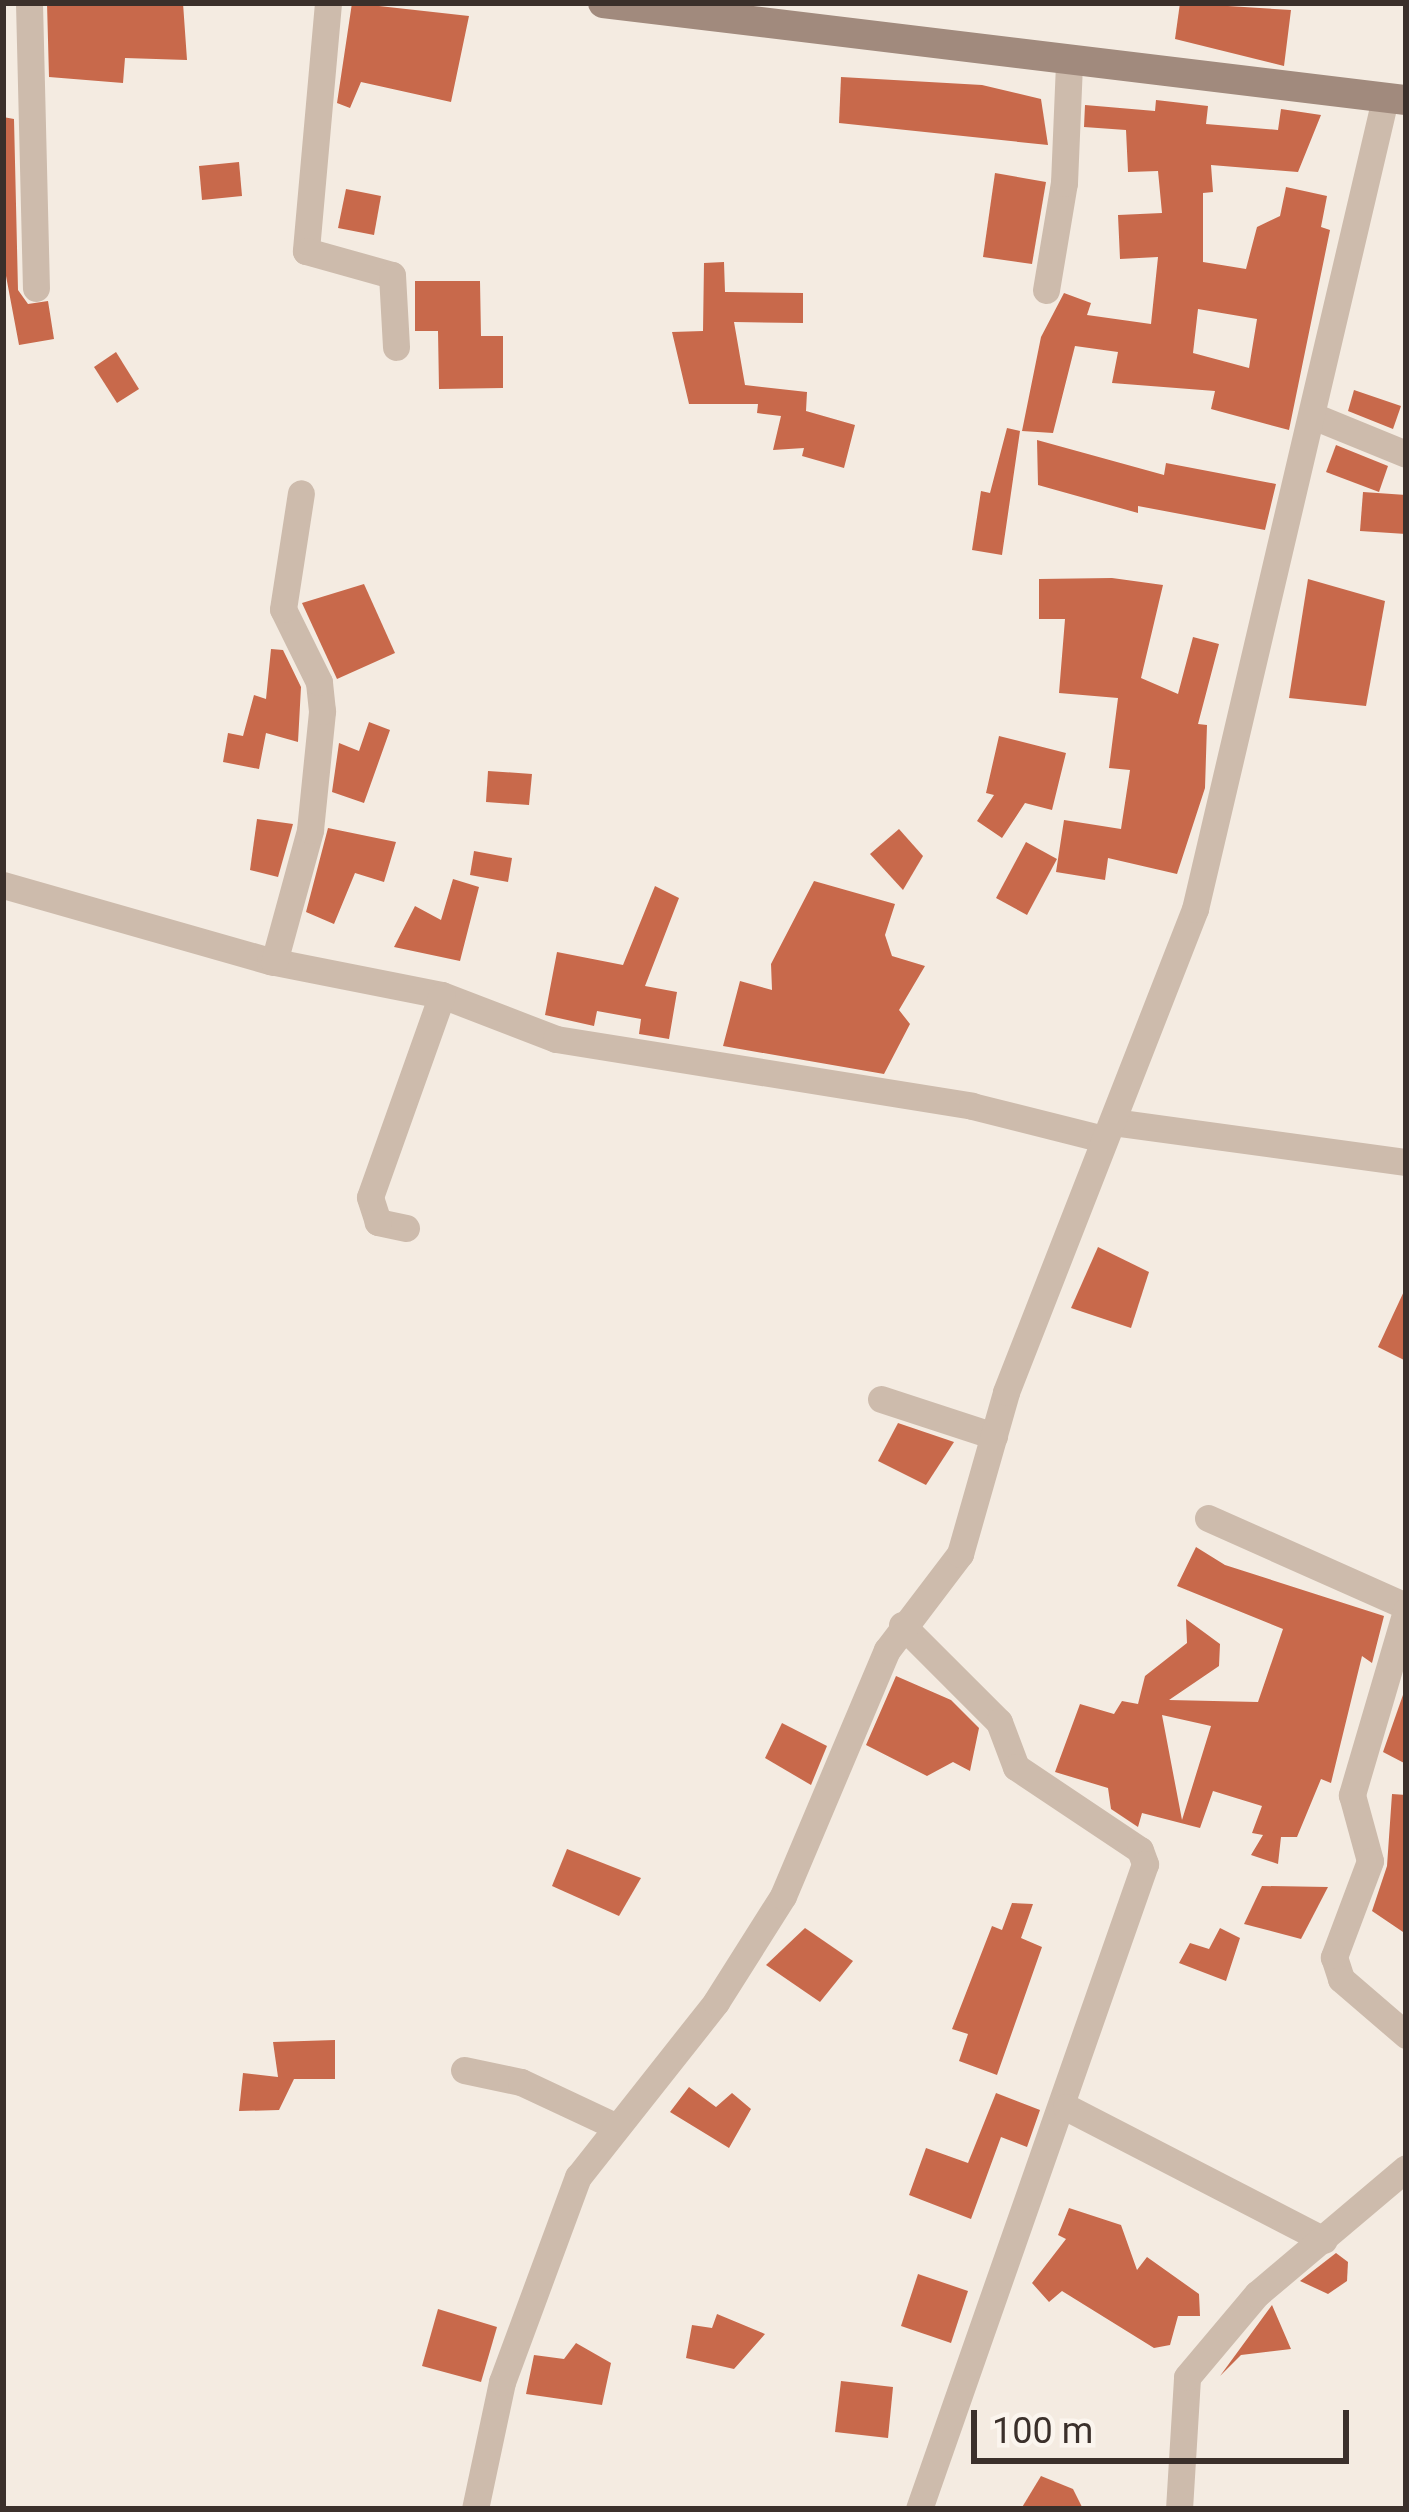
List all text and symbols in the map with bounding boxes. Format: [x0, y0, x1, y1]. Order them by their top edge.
scale bar [977, 2386, 1355, 2460]
text: 100 m [992, 2410, 1093, 2452]

